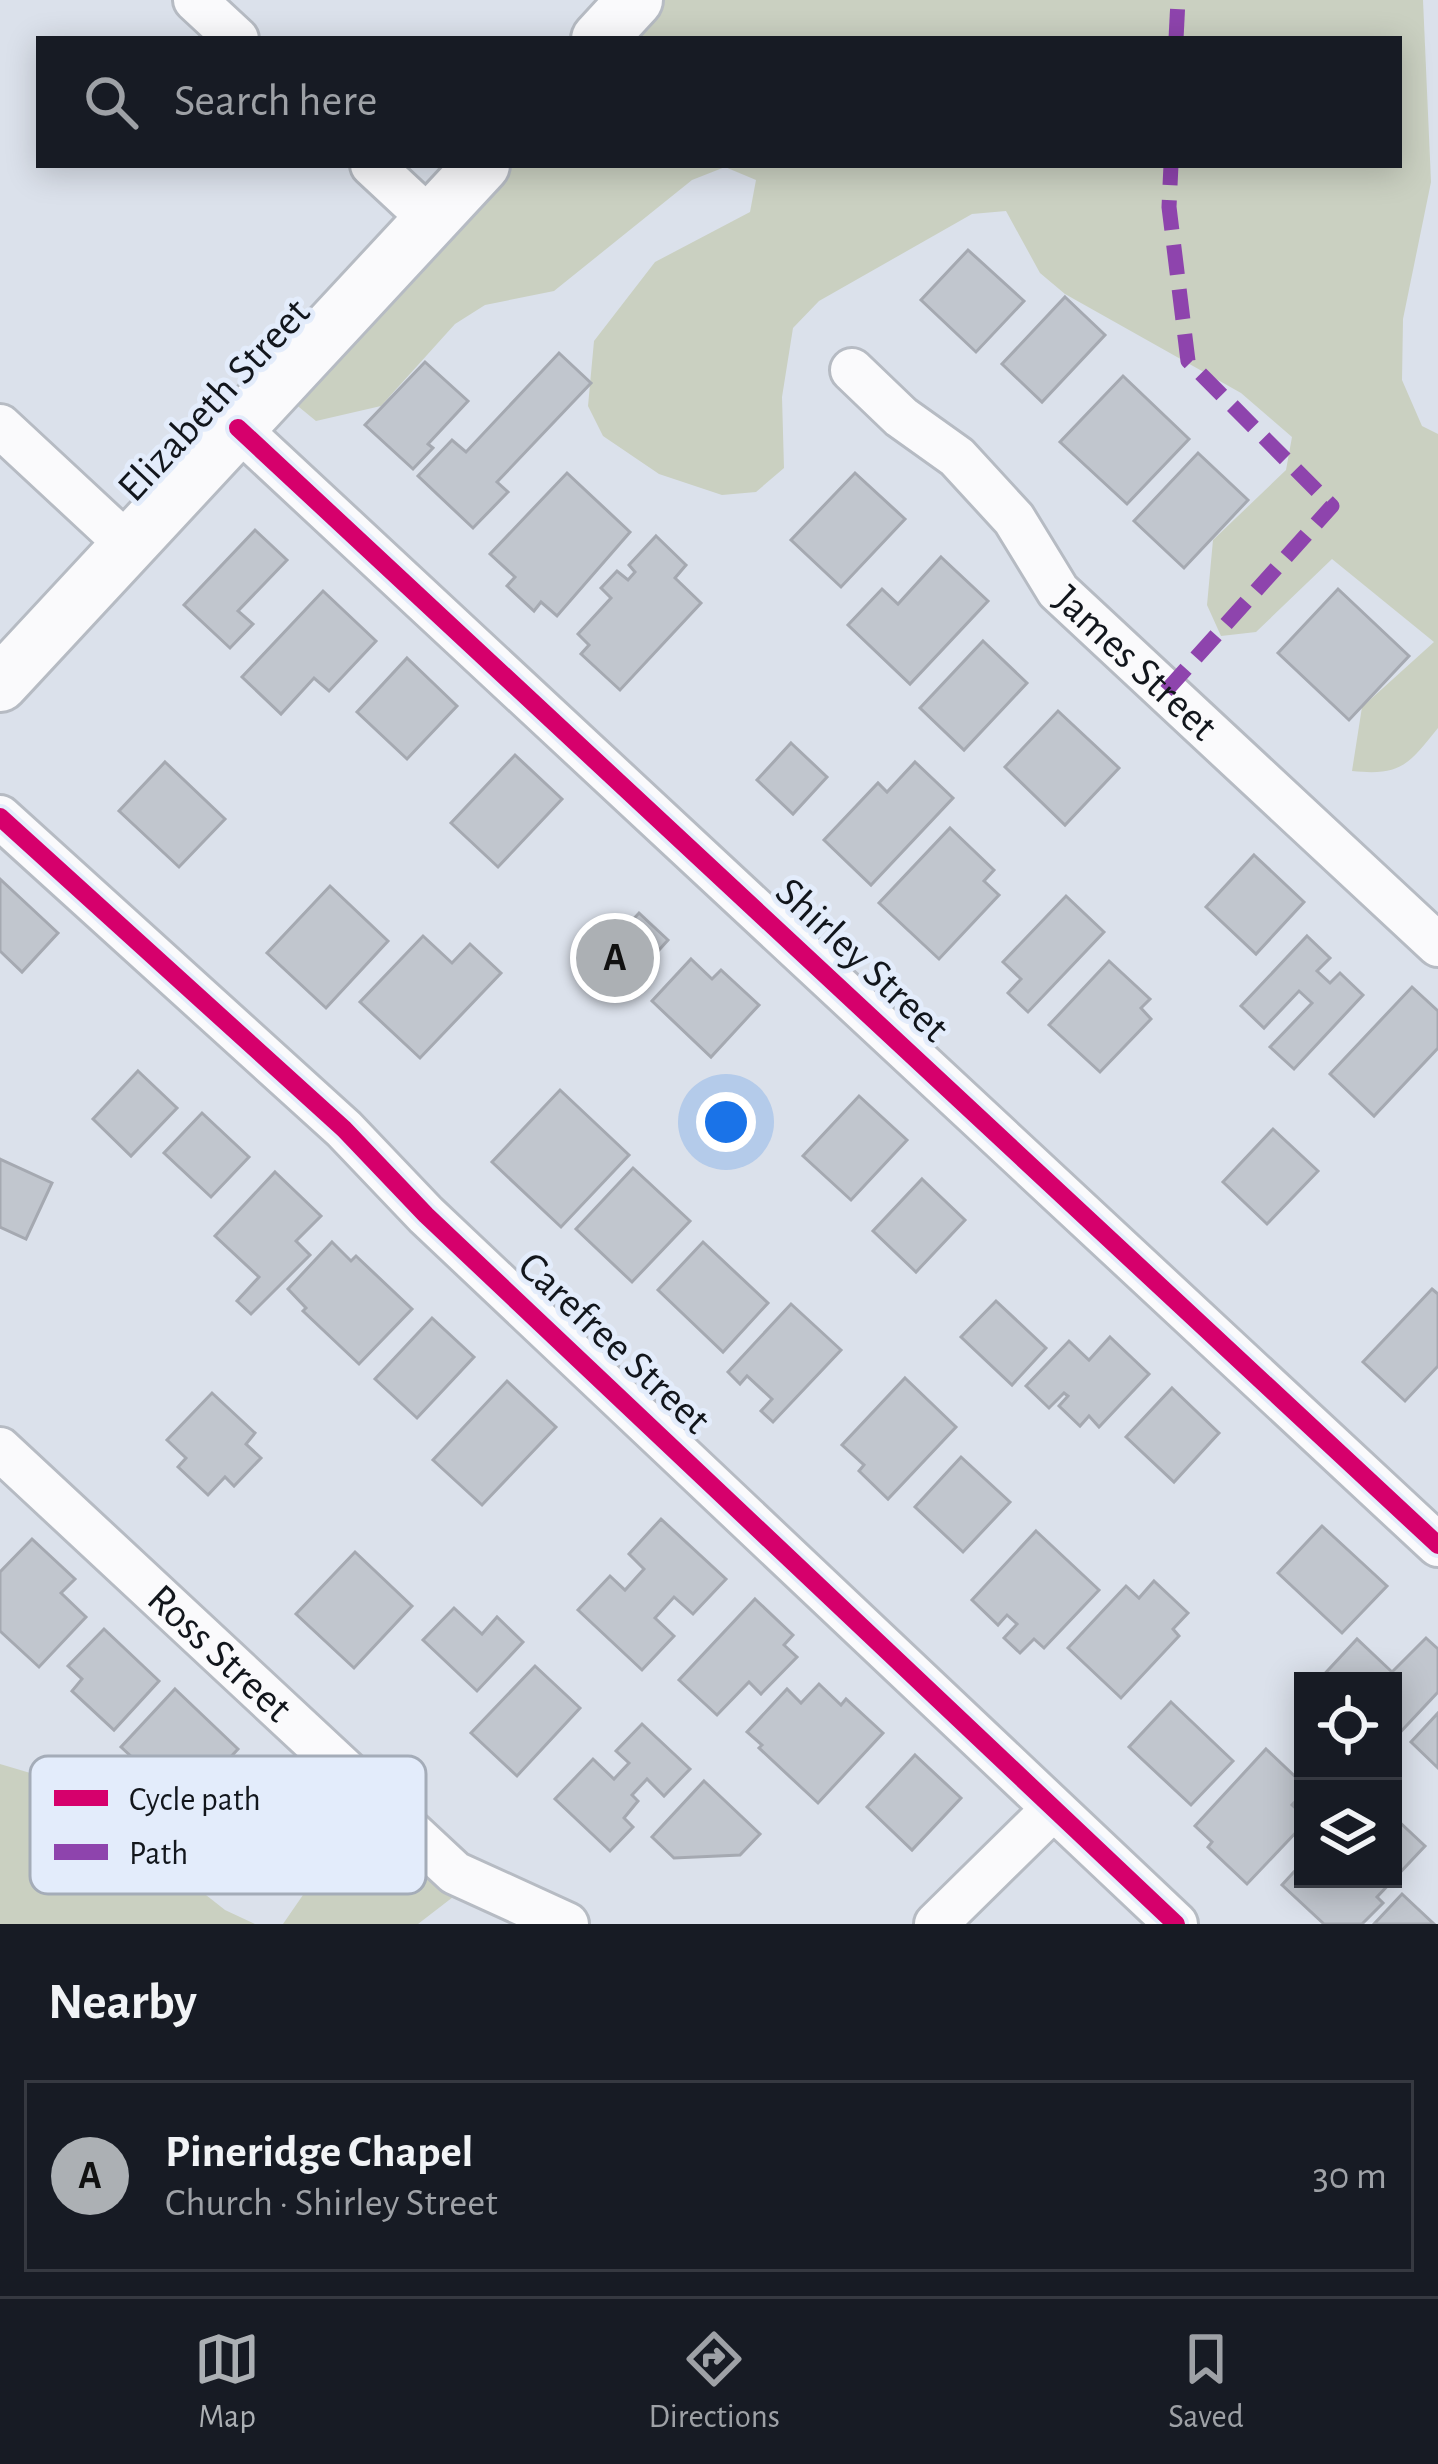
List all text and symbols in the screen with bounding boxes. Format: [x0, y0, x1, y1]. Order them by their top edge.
search box [36, 36, 1402, 168]
icon: search [78, 69, 144, 135]
text: Search here [174, 79, 377, 124]
street label: Elizabeth Street [110, 291, 318, 509]
street label: James Street [1046, 578, 1225, 748]
street label: Shirley Street [768, 870, 956, 1050]
pin: A [576, 913, 654, 1003]
your location [696, 1092, 756, 1152]
street label: Carefree Street [510, 1244, 718, 1442]
street label: Ross Street [140, 1577, 299, 1730]
map controls [1294, 1672, 1402, 1888]
button: locate [1294, 1672, 1402, 1780]
legend [30, 1756, 426, 1894]
button: layers [1294, 1780, 1402, 1888]
text: Cycle path [129, 1784, 261, 1817]
text: Path [129, 1838, 188, 1871]
text: Nearby [48, 1977, 197, 2028]
text: Pineridge Chapel [165, 2130, 473, 2175]
text: A [78, 2157, 102, 2196]
text: 30 m [1313, 2157, 1387, 2196]
text: Church · Shirley Street [165, 2184, 498, 2223]
tab: Map [194, 2326, 260, 2438]
tab: Directions [648, 2326, 780, 2438]
tab: Saved [1168, 2326, 1244, 2438]

